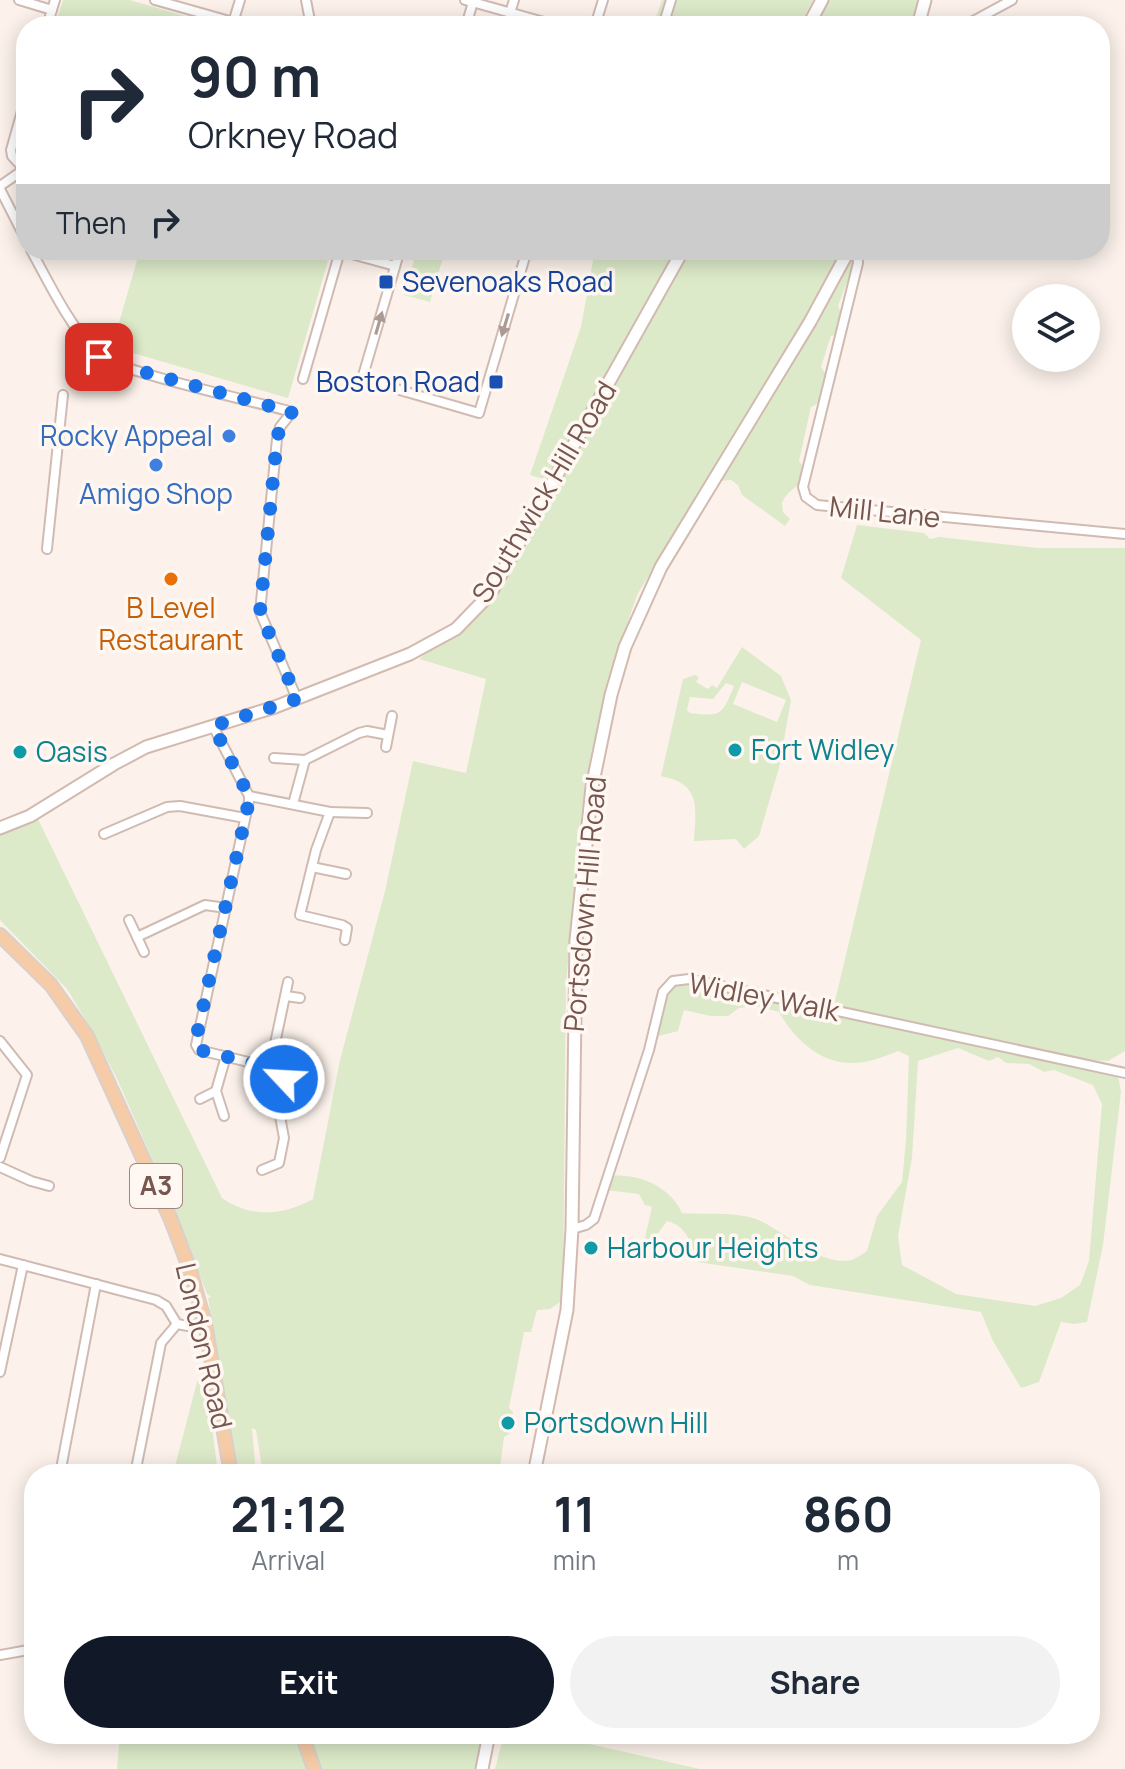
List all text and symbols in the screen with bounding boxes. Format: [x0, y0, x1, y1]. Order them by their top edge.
text: 90 m [188, 37, 321, 114]
icon: right [56, 48, 160, 152]
text: Orkney Road [188, 110, 398, 159]
icon: right [143, 200, 187, 244]
text: Then [56, 202, 127, 243]
place label: Sevenoaks Road [402, 262, 614, 300]
marker: Sevenoaks Road [377, 273, 395, 291]
map controls [1012, 284, 1100, 372]
button: layers [1012, 284, 1100, 372]
one-way arrow [373, 310, 385, 335]
one-way arrow [498, 313, 511, 337]
pin [65, 323, 133, 391]
icon: arrive [77, 335, 121, 379]
place label: Boston Road [316, 362, 480, 400]
marker: Boston Road [487, 373, 505, 391]
street label: Southwick Hill Road [462, 374, 624, 609]
place label: Rocky Appeal [40, 416, 213, 454]
marker: Rocky Appeal [220, 427, 238, 445]
marker: Amigo Shop [147, 456, 165, 474]
place label: Amigo Shop [79, 474, 233, 512]
street label: Mill Lane [828, 486, 943, 536]
marker: B Level Restaurant [162, 570, 180, 588]
place label: B Level Restaurant [98, 588, 244, 658]
place label: Fort Widley [751, 730, 895, 768]
place label: Oasis [36, 732, 108, 770]
marker: Fort Widley [726, 741, 744, 759]
marker: Oasis [11, 743, 29, 761]
street label: Portsdown Hill Road [554, 775, 614, 1033]
street label: Widley Walk [686, 963, 844, 1029]
position arrow [242, 1037, 326, 1121]
road number: A3 [130, 1164, 182, 1208]
place label: Harbour Heights [607, 1228, 818, 1266]
marker: Harbour Heights [582, 1239, 600, 1257]
street label: London Road [167, 1259, 243, 1432]
place label: Portsdown Hill [524, 1403, 708, 1441]
marker: Portsdown Hill [499, 1414, 517, 1432]
text: 21:12 [230, 1481, 346, 1546]
text: 11 [553, 1481, 595, 1546]
text: 860 [803, 1481, 894, 1546]
text: Arrival [251, 1542, 325, 1578]
text: min [553, 1542, 596, 1578]
text: m [837, 1542, 859, 1578]
button: Exit [64, 1636, 554, 1728]
button: Share [570, 1636, 1060, 1728]

